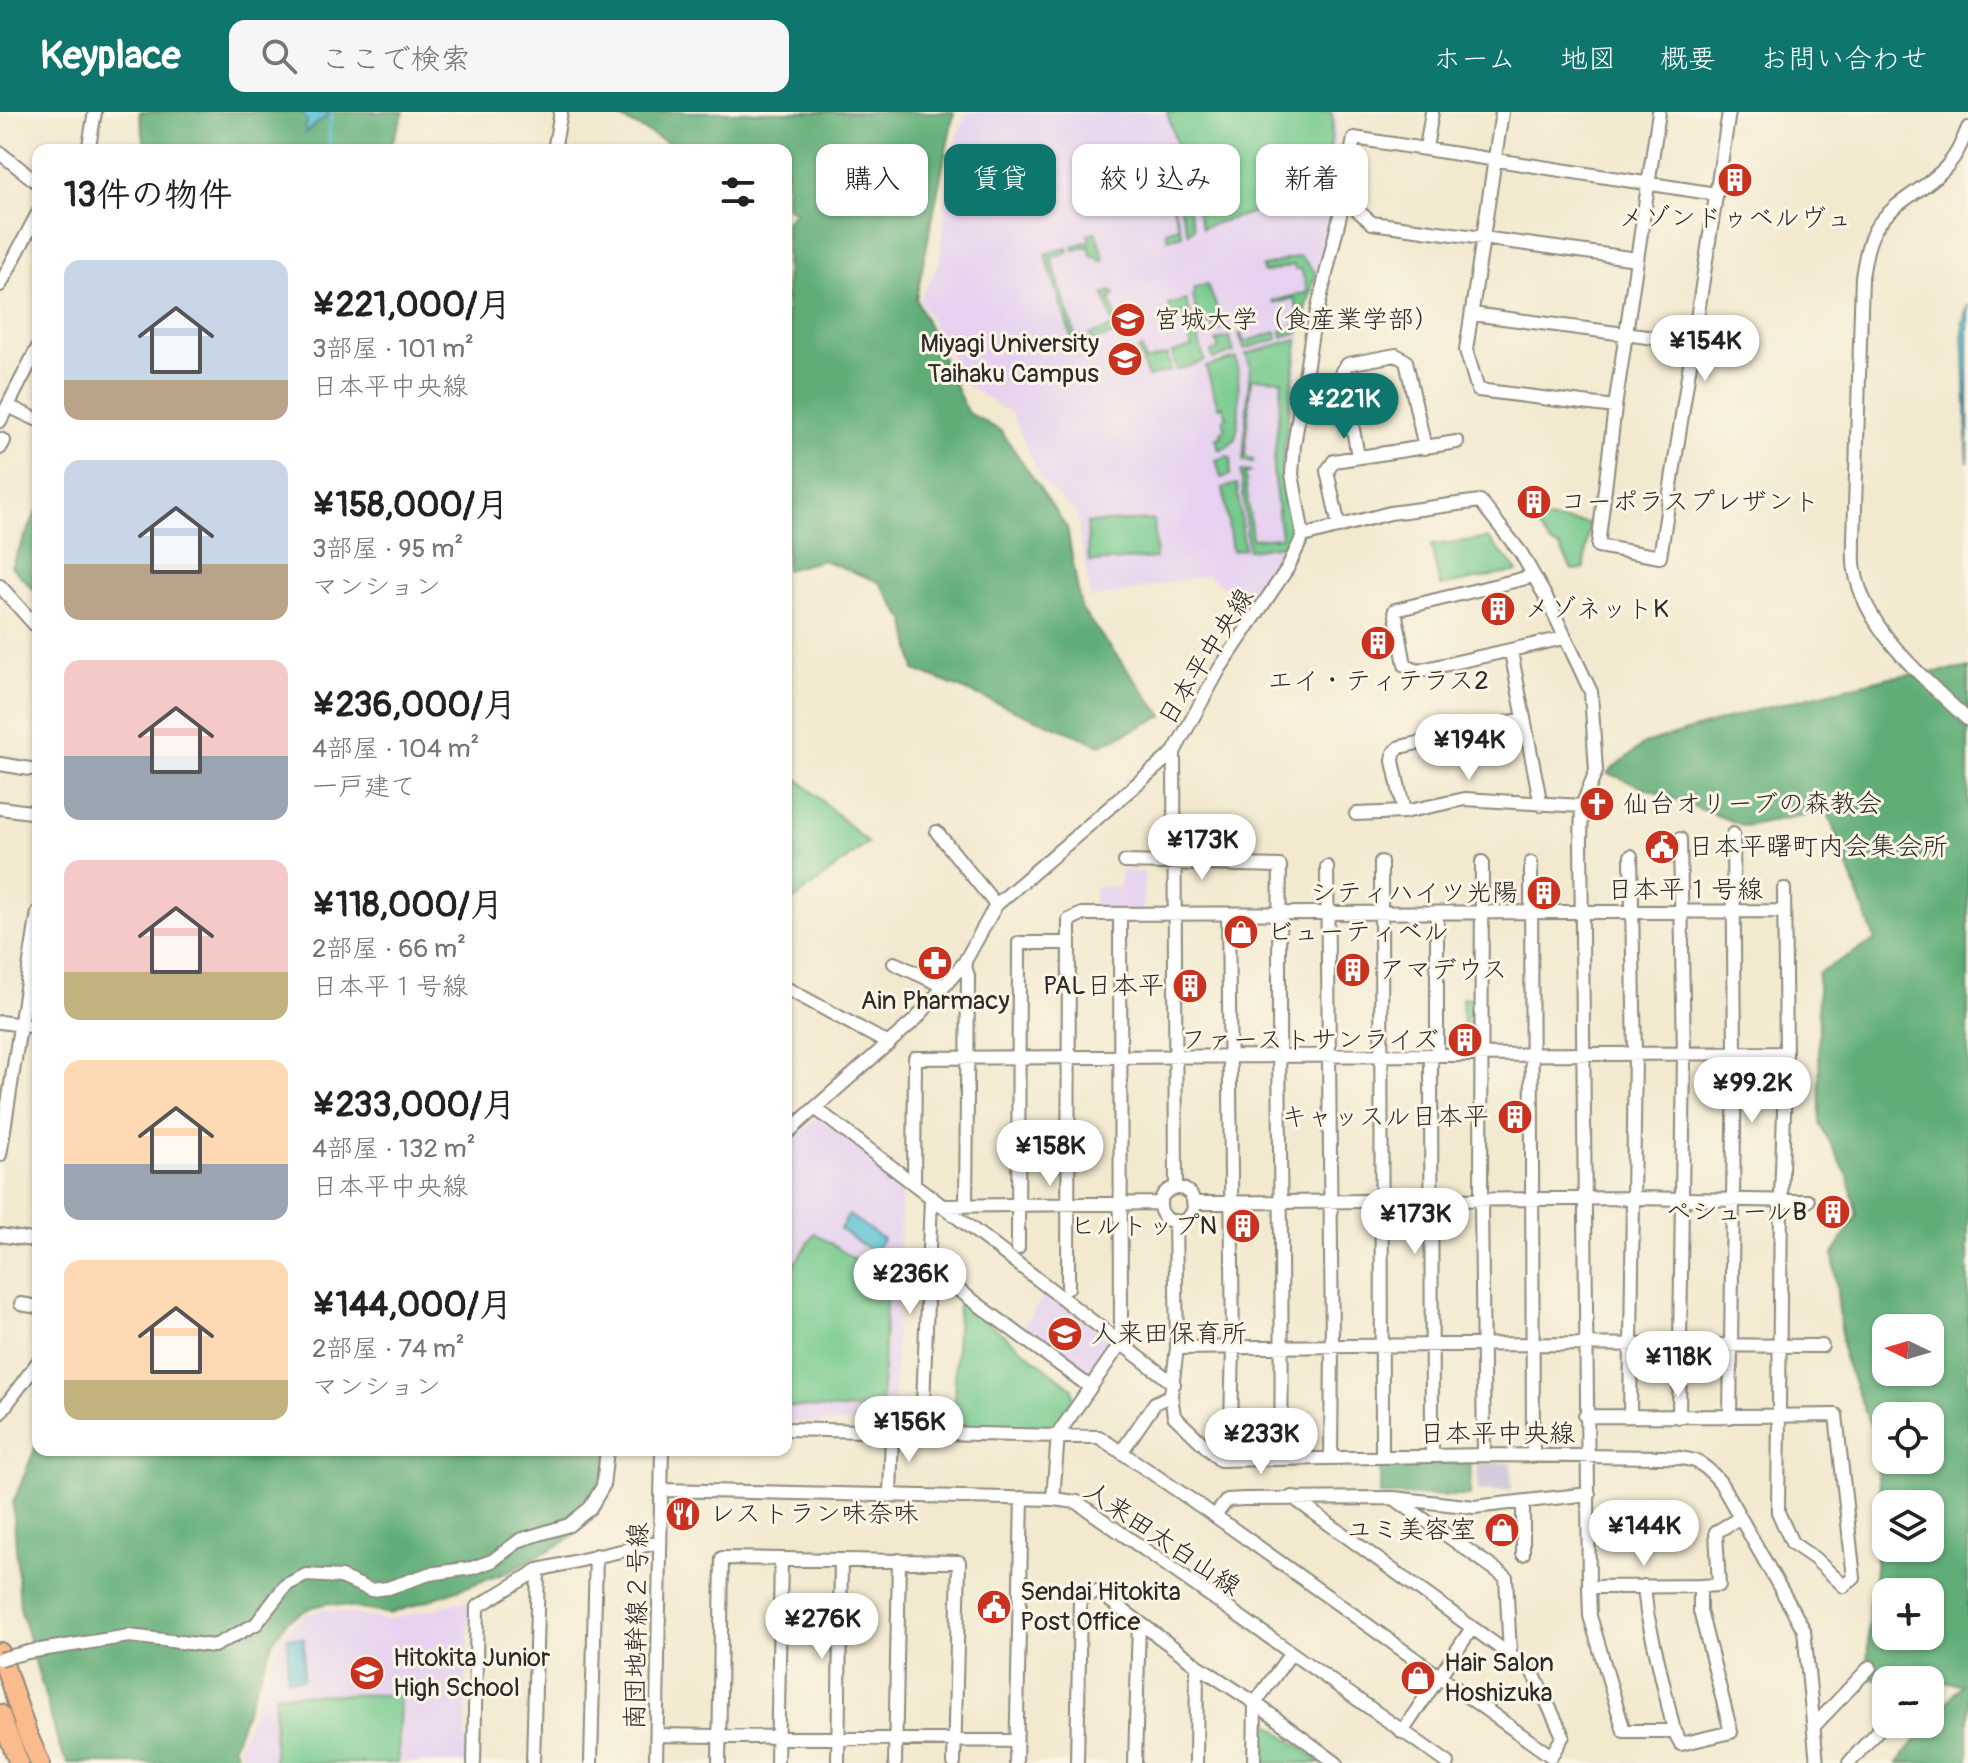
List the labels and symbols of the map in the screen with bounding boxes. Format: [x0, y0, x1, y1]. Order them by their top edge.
building icon: メゾンドゥベルヴュ [1716, 161, 1754, 199]
place label: メゾンドゥベルヴュ [1618, 202, 1852, 234]
school or university icon: 宮城大学（食産業学部） [1109, 301, 1147, 339]
place label: 宮城大学（食産業学部） [1154, 304, 1440, 336]
pin: ¥154K [1649, 315, 1761, 383]
place label: Miyagi University Taihaku Campus [920, 328, 1099, 390]
school or university icon: Miyagi University Taihaku Campus [1106, 340, 1144, 378]
pin: ¥221K [1288, 373, 1400, 441]
building icon: コーポラスプレザント [1515, 483, 1553, 521]
place label: コーポラスプレザント [1560, 486, 1819, 518]
street label: 日本平中央線 [1151, 582, 1261, 732]
building icon: メゾネットK [1479, 590, 1517, 628]
place label: メゾネットK [1524, 593, 1669, 625]
building icon: エイ・ティテラス2 [1359, 624, 1397, 662]
place label: エイ・ティテラス2 [1267, 665, 1489, 697]
pin: ¥194K [1413, 714, 1525, 782]
church icon: 仙台オリーブの森教会 [1578, 785, 1616, 823]
place label: 仙台オリーブの森教会 [1623, 788, 1882, 820]
pin: ¥173K [1146, 814, 1258, 882]
public building icon: 日本平曙町内会集会所 [1643, 828, 1681, 866]
place label: 日本平曙町内会集会所 [1688, 831, 1948, 863]
building icon: シティハイツ光陽 [1525, 874, 1563, 912]
street label: 日本平１号線 [1607, 874, 1763, 906]
place label: シティハイツ光陽 [1310, 877, 1518, 909]
shop icon: ビューティベル [1222, 913, 1260, 951]
place label: ビューティベル [1267, 916, 1449, 948]
pharmacy icon: Ain Pharmacy [916, 944, 954, 982]
building icon: アマデウス [1334, 951, 1372, 989]
place label: アマデウス [1379, 954, 1507, 986]
building icon: PAL日本平 [1171, 967, 1209, 1005]
place label: PAL日本平 [1043, 970, 1164, 1002]
place label: Ain Pharmacy [860, 985, 1010, 1017]
building icon: ファーストサンライズ [1446, 1021, 1484, 1059]
place label: ファーストサンライズ [1181, 1024, 1439, 1056]
pin: ¥99.2K [1687, 1057, 1817, 1125]
building icon: キャッスル日本平 [1496, 1098, 1534, 1136]
place label: キャッスル日本平 [1281, 1101, 1489, 1133]
pin: ¥158K [994, 1120, 1106, 1188]
pin: ¥173K [1359, 1188, 1471, 1256]
building icon: ぺシュールB [1814, 1193, 1852, 1231]
place label: ぺシュールB [1665, 1196, 1807, 1228]
building icon: ヒルトップN [1224, 1207, 1262, 1245]
place label: ヒルトップN [1070, 1210, 1217, 1242]
pin: ¥236K [854, 1248, 966, 1316]
north arrow [1872, 1314, 1944, 1386]
school or university icon: 人来田保育所 [1046, 1315, 1084, 1353]
place label: 人来田保育所 [1091, 1318, 1247, 1350]
pin: ¥118K [1622, 1331, 1734, 1399]
pin: ¥156K [853, 1396, 965, 1464]
pin: ¥233K [1205, 1408, 1317, 1476]
street label: 日本平中央線 [1419, 1418, 1575, 1450]
street label: 人来田太白山線 [1078, 1475, 1246, 1603]
restaurant icon: レストラン味奈味 [664, 1495, 702, 1533]
place label: レストラン味奈味 [709, 1498, 919, 1530]
pin: ¥144K [1588, 1500, 1700, 1568]
shop icon: ユミ美容室 [1483, 1511, 1521, 1549]
place label: ユミ美容室 [1346, 1514, 1476, 1546]
street label: 南団地幹線２号線 [619, 1522, 655, 1730]
place label: Sendai Hitokita Post Office [1020, 1576, 1181, 1638]
public building icon: Sendai Hitokita Post Office [975, 1588, 1013, 1626]
pin: ¥276K [766, 1593, 878, 1661]
place label: Hitokita Junior High School [393, 1642, 551, 1704]
place label: Hair Salon Hoshizuka [1444, 1647, 1554, 1709]
school or university icon: Hitokita Junior High School [348, 1654, 386, 1692]
shop icon: Hair Salon Hoshizuka [1399, 1659, 1437, 1697]

